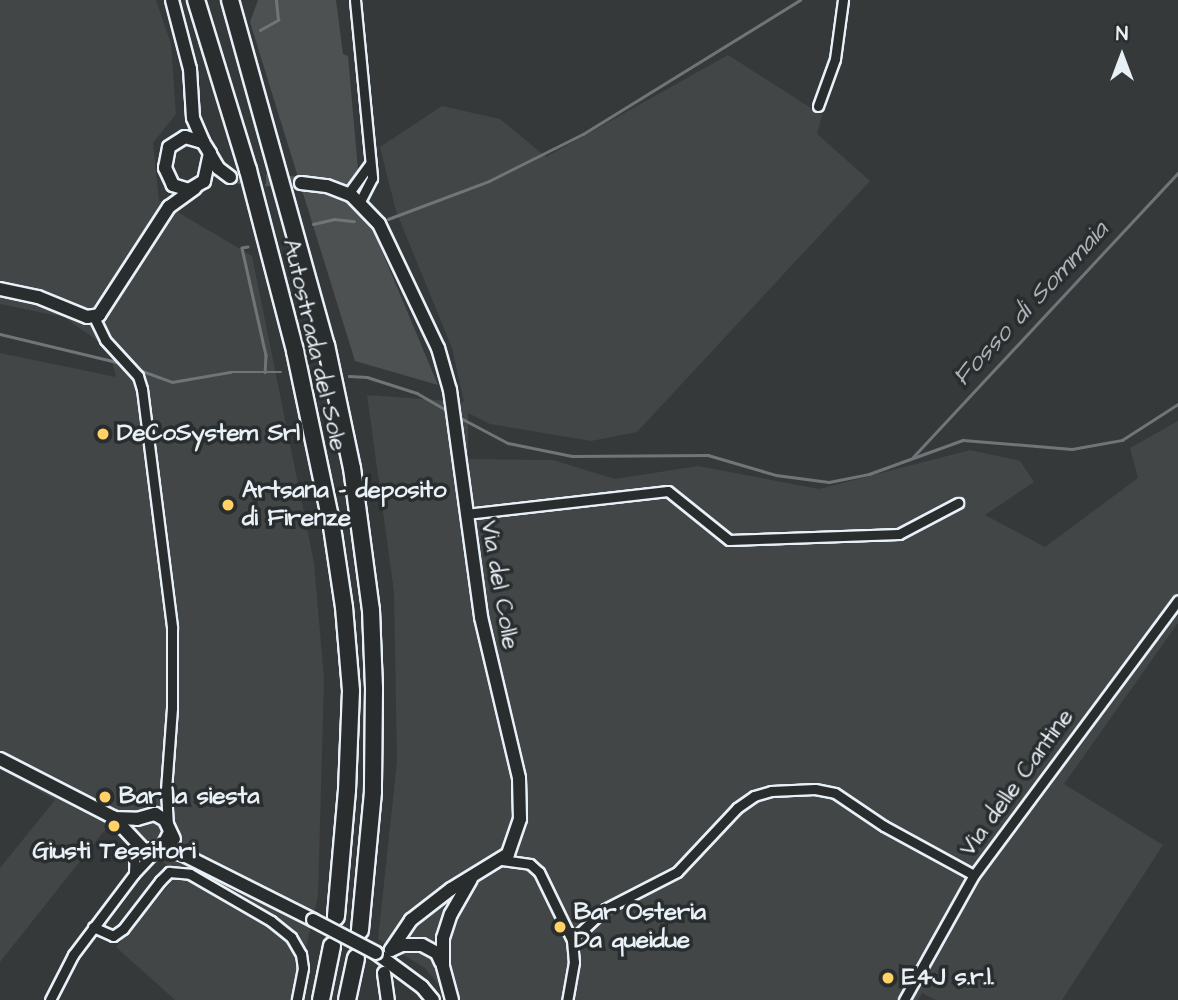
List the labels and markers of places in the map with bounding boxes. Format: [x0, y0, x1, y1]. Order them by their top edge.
place label: DeCoSystem Srl [117, 420, 300, 448]
marker: DeCoSystem Srl [95, 426, 111, 442]
place label: Artsana - deposito di Firenze [242, 477, 446, 533]
marker: Artsana - deposito di Firenze [220, 497, 236, 513]
place label: Bar la siesta [119, 783, 259, 811]
marker: Bar la siesta [97, 789, 113, 805]
marker: Giusti Tessitori [106, 818, 122, 834]
place label: Giusti Tessitori [32, 838, 196, 866]
place label: Bar Osteria Da queidue [574, 899, 706, 955]
marker: Bar Osteria Da queidue [552, 919, 568, 935]
place label: E4J s.r.l. [902, 964, 994, 992]
marker: E4J s.r.l. [880, 970, 896, 986]

